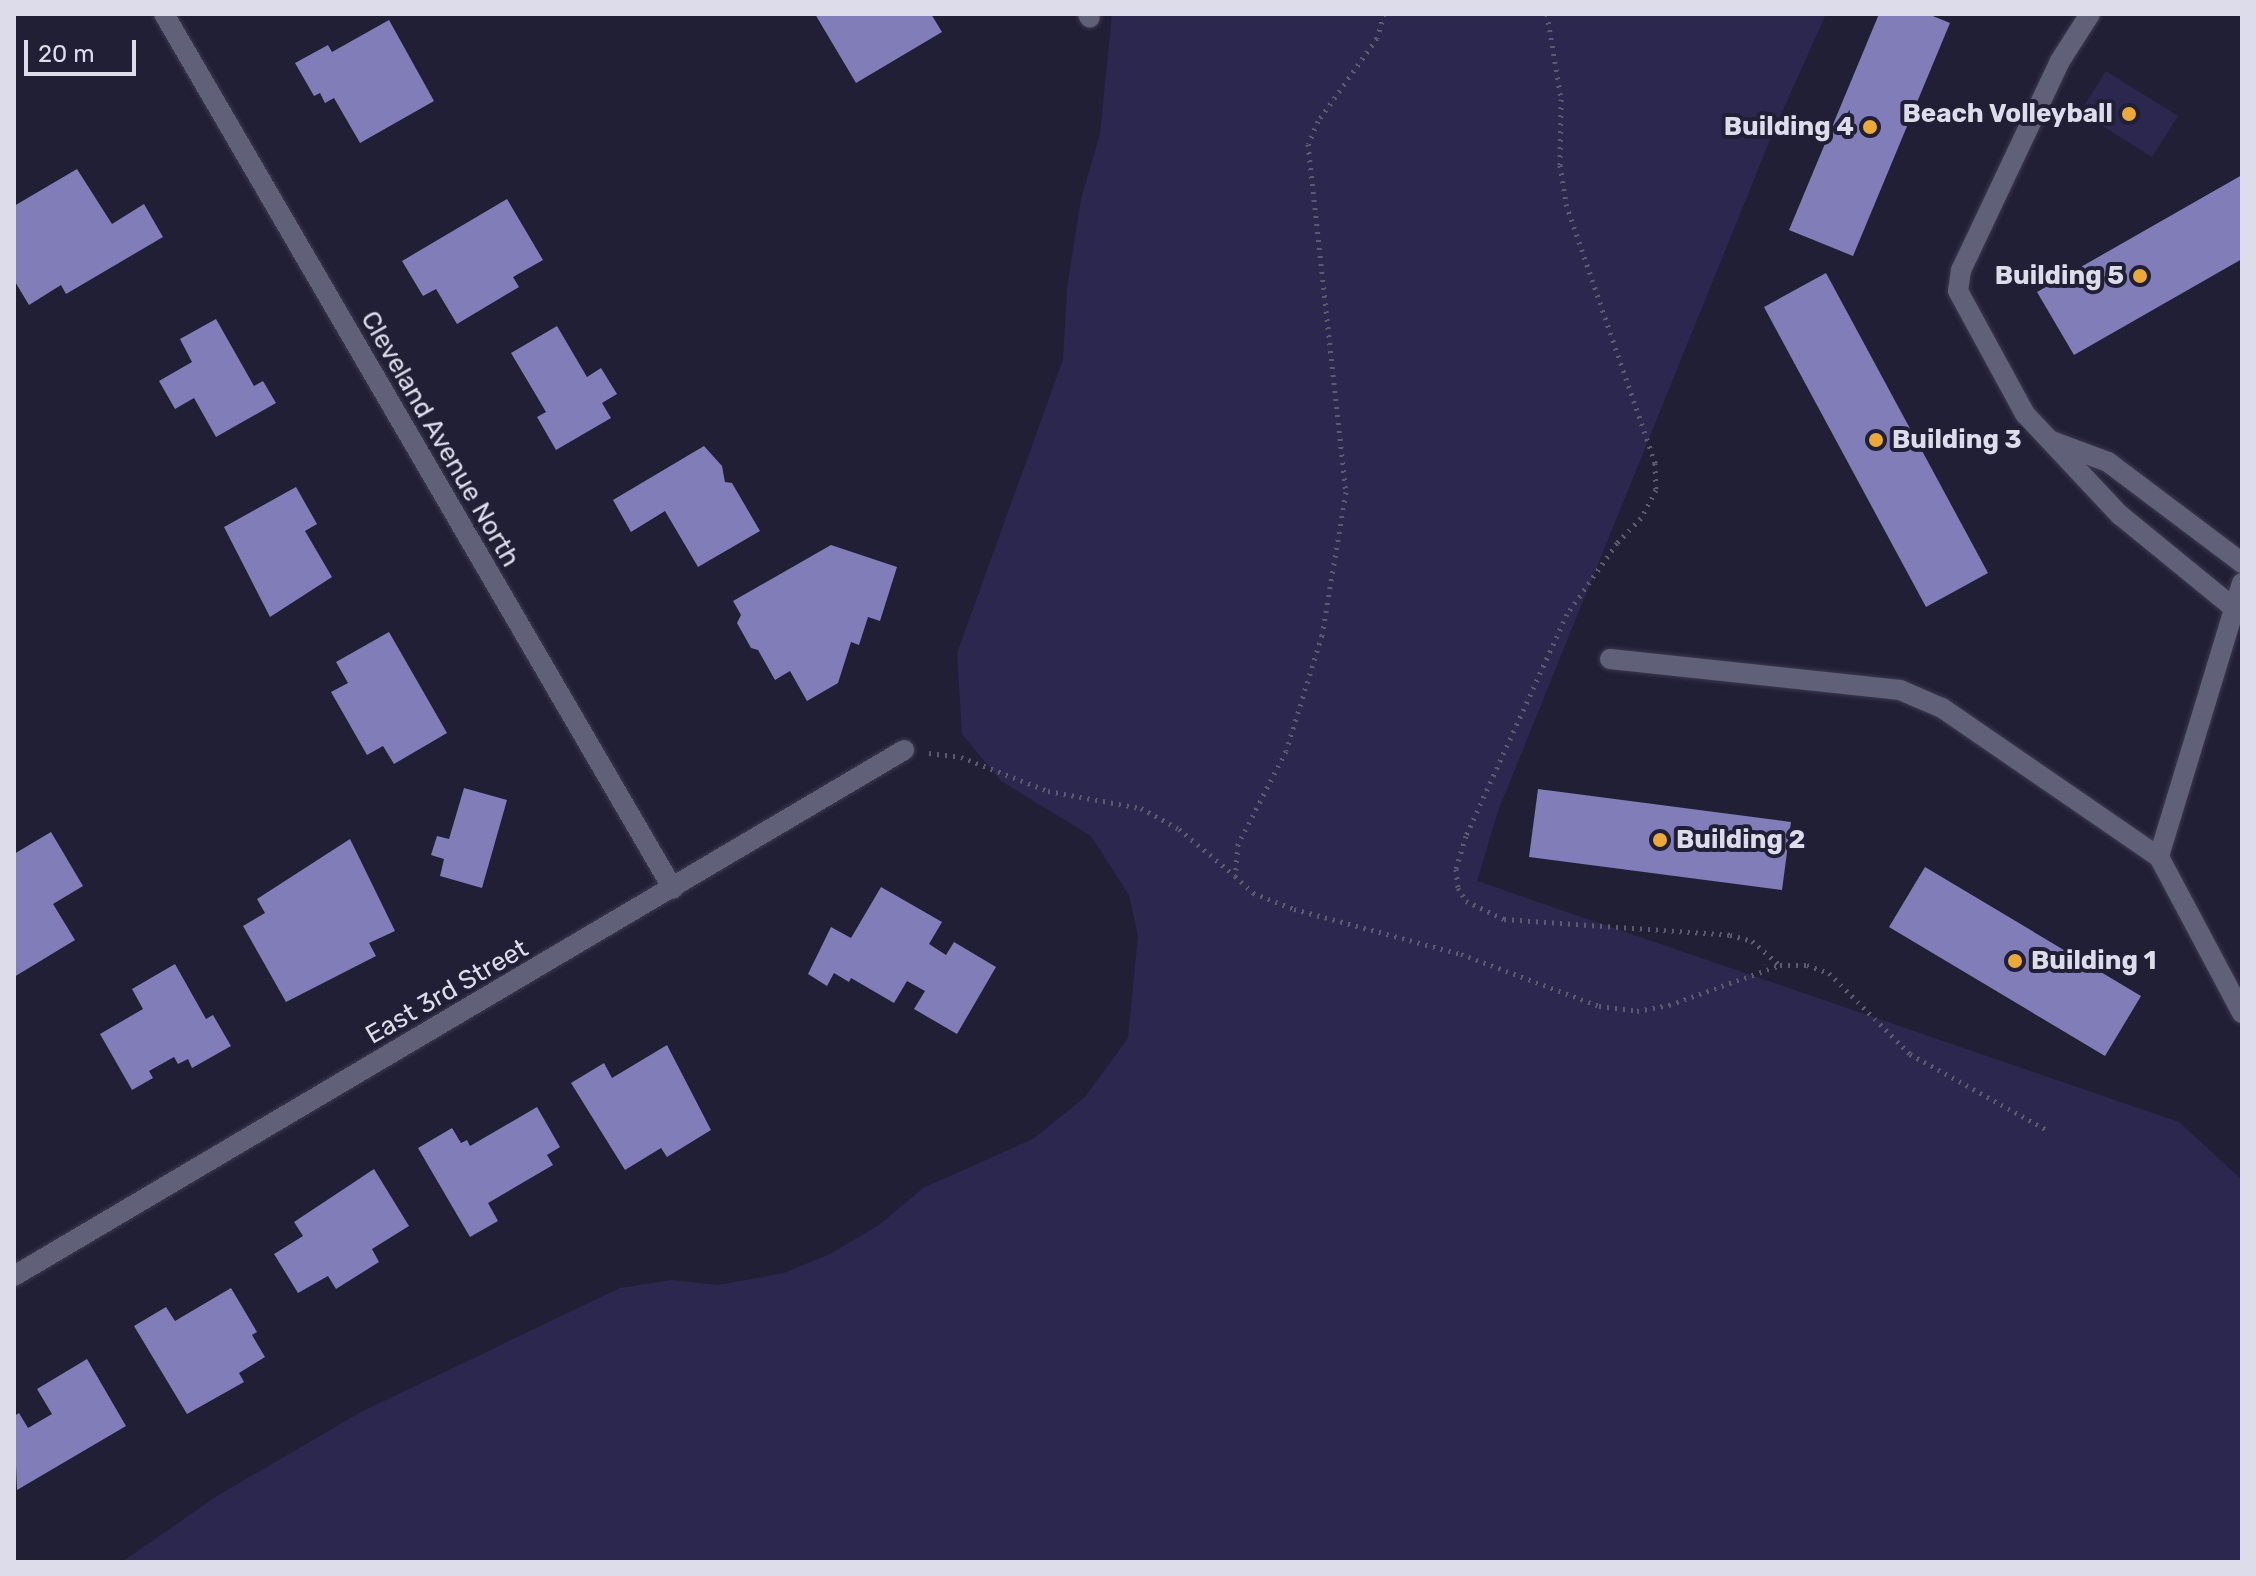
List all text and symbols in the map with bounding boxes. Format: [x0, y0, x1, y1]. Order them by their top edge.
scale bar [28, 24, 140, 74]
text: 20 m [38, 40, 95, 68]
place label: Beach Volleyball [1902, 98, 2113, 130]
marker: Beach Volleyball [2120, 105, 2138, 123]
place label: Building 4 [1724, 111, 1854, 143]
marker: Building 4 [1861, 118, 1879, 136]
place label: Building 5 [1995, 260, 2124, 292]
marker: Building 5 [2131, 267, 2149, 285]
street label: Cleveland Avenue North [354, 305, 526, 573]
place label: Building 3 [1892, 424, 2022, 456]
marker: Building 3 [1867, 431, 1885, 449]
place label: Building 2 [1676, 824, 1805, 856]
marker: Building 2 [1651, 831, 1669, 849]
street label: East 3rd Street [360, 933, 534, 1051]
place label: Building 1 [2031, 945, 2156, 977]
marker: Building 1 [2006, 952, 2024, 970]

